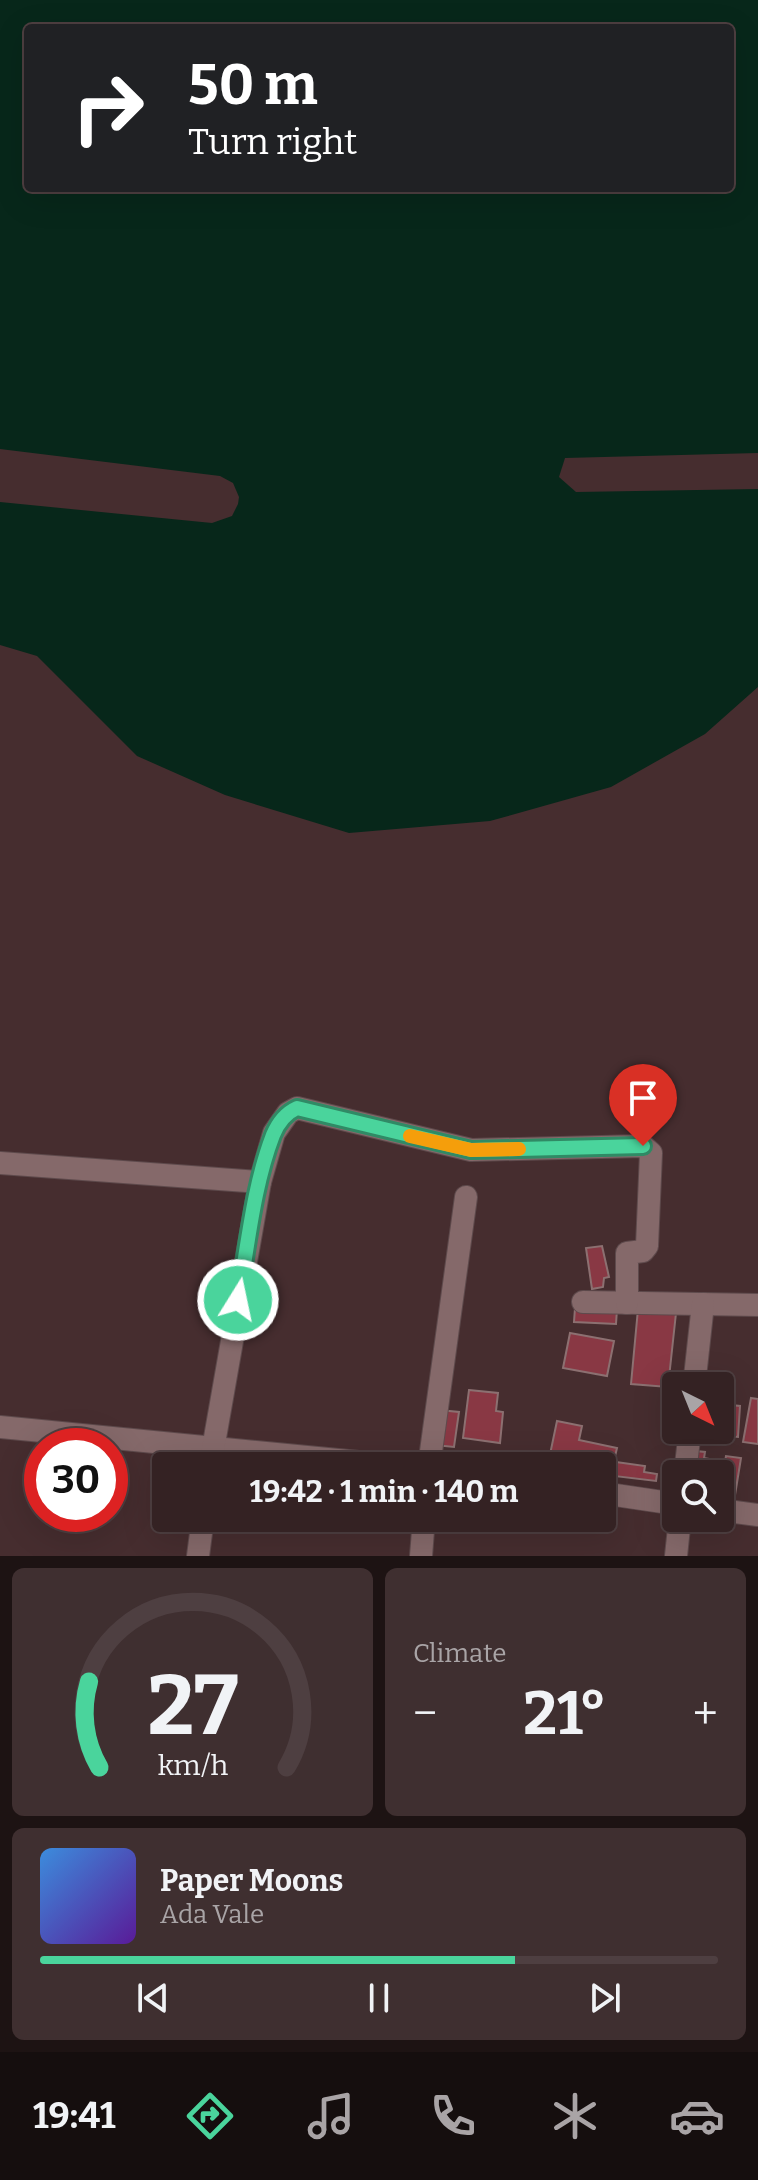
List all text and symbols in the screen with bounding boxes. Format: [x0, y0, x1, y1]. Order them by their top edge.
text: 50 m [188, 52, 318, 119]
icon: right [56, 56, 160, 160]
text: Turn right [188, 120, 357, 164]
pin [609, 1064, 677, 1146]
icon: arrive [621, 1076, 665, 1120]
position arrow [196, 1258, 280, 1342]
north arrow [662, 1372, 734, 1444]
map controls [662, 1372, 734, 1532]
speed limit sign: 30 [24, 1428, 128, 1532]
button: search [662, 1460, 734, 1532]
text: 19:42 · 1 min · 140 m [250, 1474, 518, 1510]
text: Climate [413, 1638, 507, 1669]
text: 27 [147, 1656, 238, 1756]
text: 21° [523, 1678, 607, 1750]
text: − [413, 1687, 437, 1740]
text: + [693, 1687, 718, 1740]
text: km/h [157, 1748, 228, 1783]
text: Paper Moons [160, 1863, 343, 1899]
text: Ada Vale [160, 1899, 264, 1930]
icon: previous [131, 1976, 175, 2020]
icon: pause [357, 1976, 401, 2020]
icon: next [583, 1976, 627, 2020]
icon: directions [182, 2088, 238, 2144]
icon: music [303, 2088, 359, 2144]
icon: phone [425, 2088, 481, 2144]
icon: climate [547, 2088, 603, 2144]
icon: car [669, 2088, 725, 2144]
text: 19:41 [33, 2094, 116, 2138]

